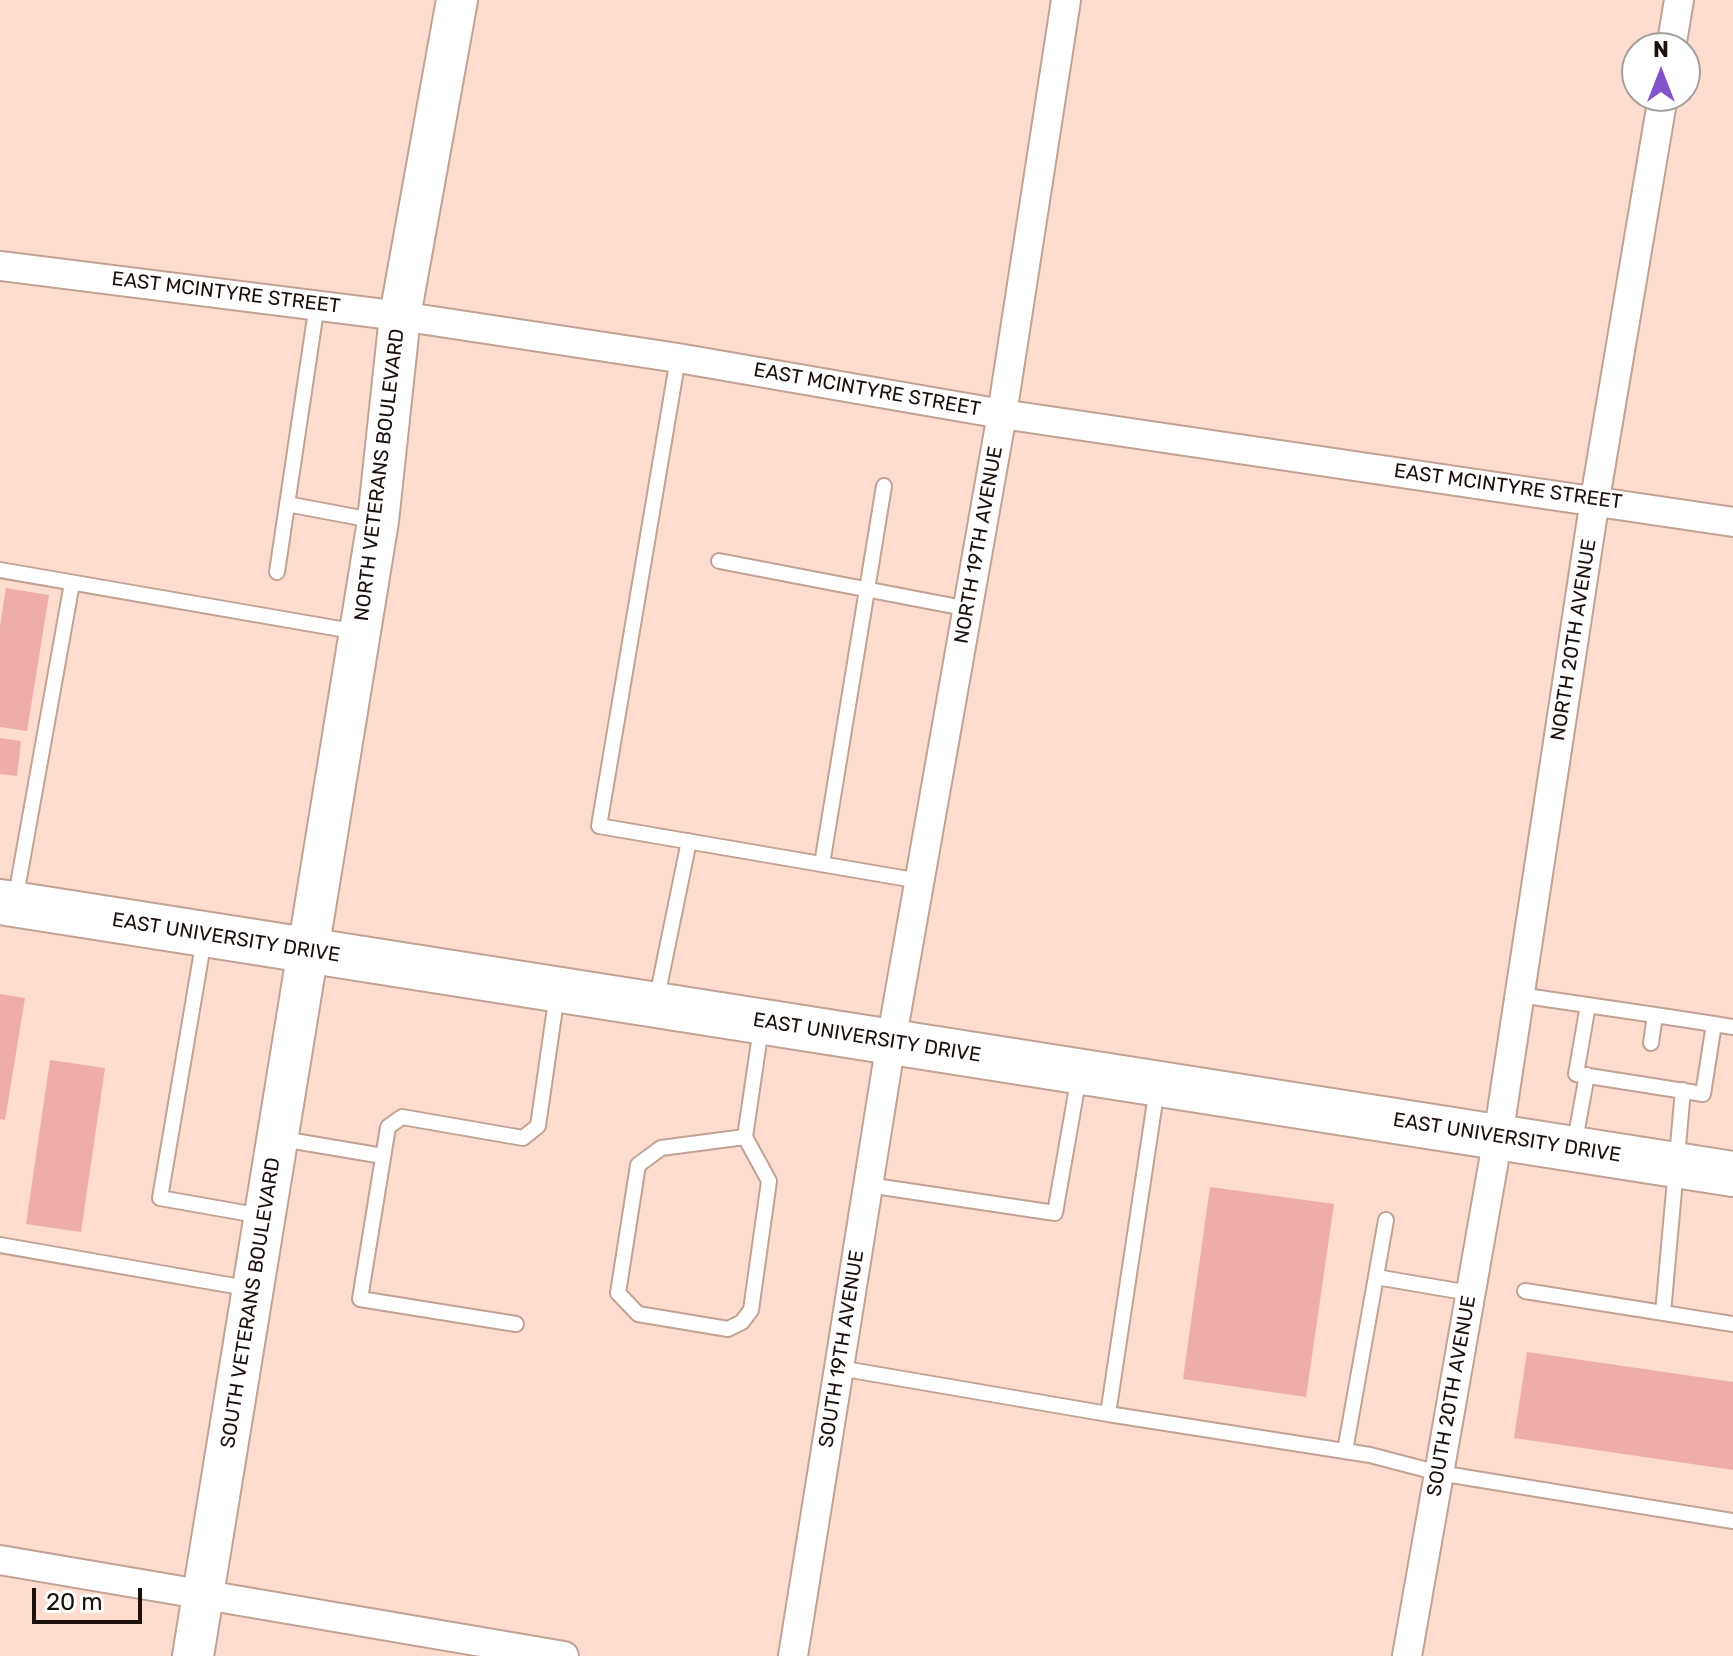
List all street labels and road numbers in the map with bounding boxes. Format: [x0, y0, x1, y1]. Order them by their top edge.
street label: EAST MCINTYRE STREET [110, 267, 342, 319]
street label: NORTH VETERANS BOULEVARD [350, 327, 410, 623]
street label: EAST MCINTYRE STREET [752, 358, 982, 422]
street label: NORTH 19TH AVENUE [950, 444, 1008, 646]
street label: EAST MCINTYRE STREET [1392, 459, 1624, 515]
street label: NORTH 20TH AVENUE [1546, 537, 1602, 743]
street label: EAST UNIVERSITY DRIVE [110, 908, 342, 968]
street label: EAST UNIVERSITY DRIVE [751, 1008, 983, 1068]
street label: EAST UNIVERSITY DRIVE [1391, 1108, 1623, 1168]
street label: SOUTH VETERANS BOULEVARD [216, 1156, 286, 1450]
street label: SOUTH 19TH AVENUE [815, 1249, 869, 1449]
street label: SOUTH 20TH AVENUE [1423, 1294, 1481, 1498]

